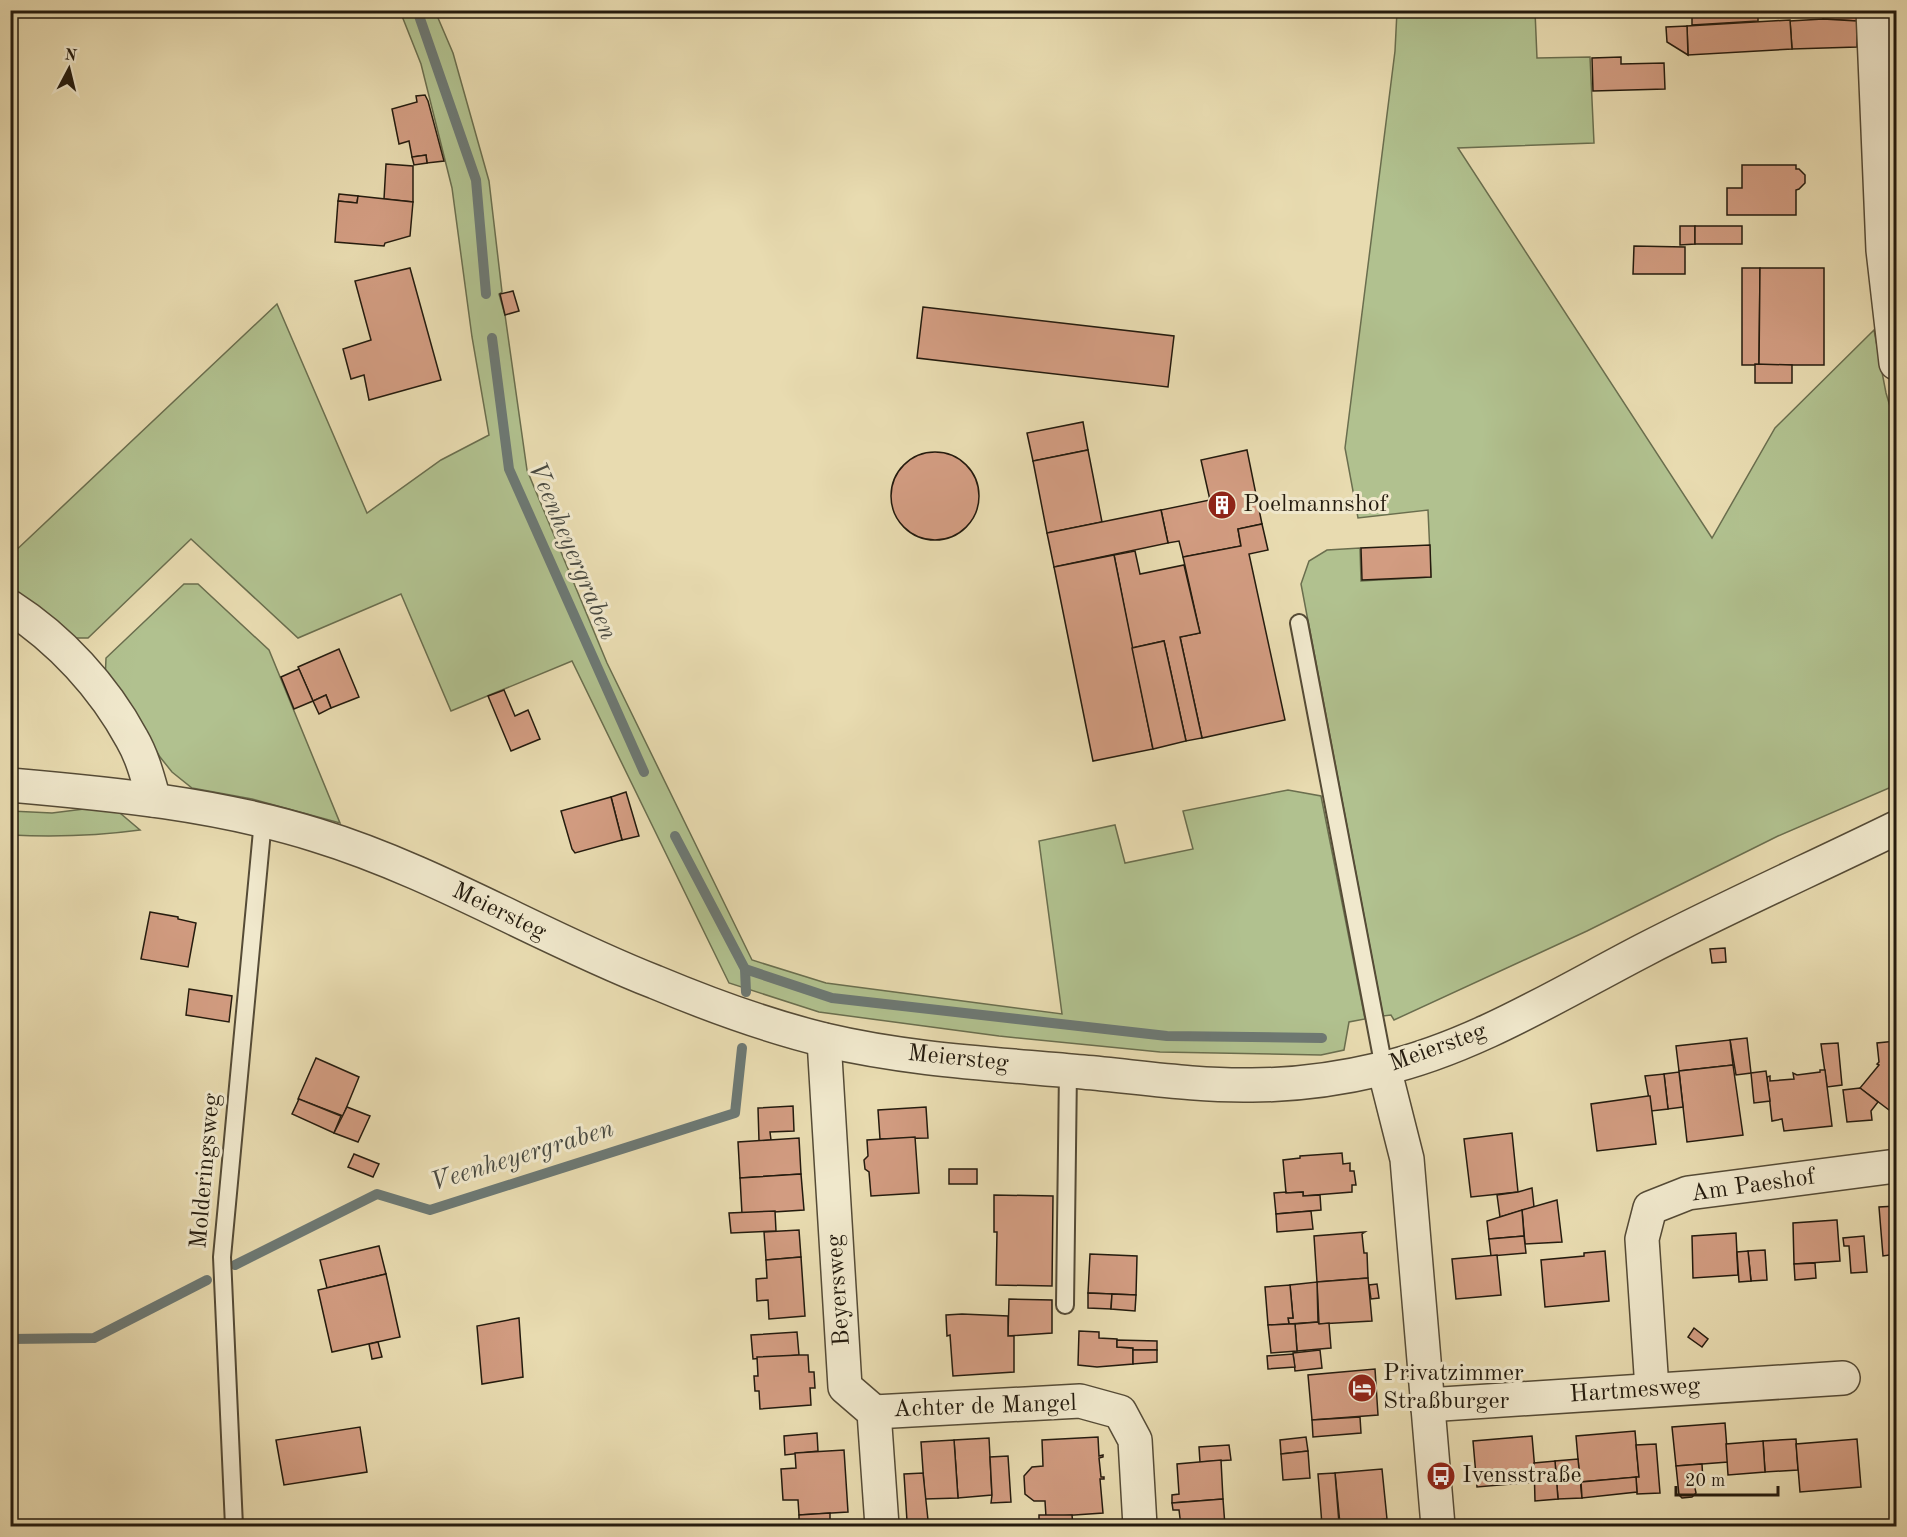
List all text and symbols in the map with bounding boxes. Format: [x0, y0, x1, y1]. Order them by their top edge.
north arrow [39, 39, 99, 99]
text: N [64, 47, 78, 65]
water label: Veenheyergraben [523, 458, 621, 644]
building icon: Poelmannshof [1206, 489, 1238, 521]
place label: Poelmannshof [1243, 493, 1389, 517]
street label: Meiersteg [448, 879, 550, 945]
street label: Meiersteg [1386, 1019, 1490, 1077]
street label: Meiersteg [906, 1042, 1010, 1076]
street label: Molderingsweg [187, 1092, 225, 1250]
water label: Veenheyergraben [427, 1116, 617, 1196]
street label: Am Paeshof [1689, 1165, 1818, 1207]
street label: Beyersweg [823, 1233, 855, 1347]
place label: Privatzimmer Straßburger [1383, 1362, 1524, 1414]
hotel icon: Privatzimmer Straßburger [1346, 1372, 1378, 1404]
street label: Hartmesweg [1569, 1374, 1701, 1408]
street label: Achter de Mangel [893, 1392, 1077, 1422]
scale bar [1676, 1459, 1778, 1497]
bus stop icon: Ivensstraße [1425, 1460, 1457, 1492]
place label: Ivensstraße [1462, 1464, 1582, 1488]
text: 20 m [1685, 1472, 1725, 1490]

